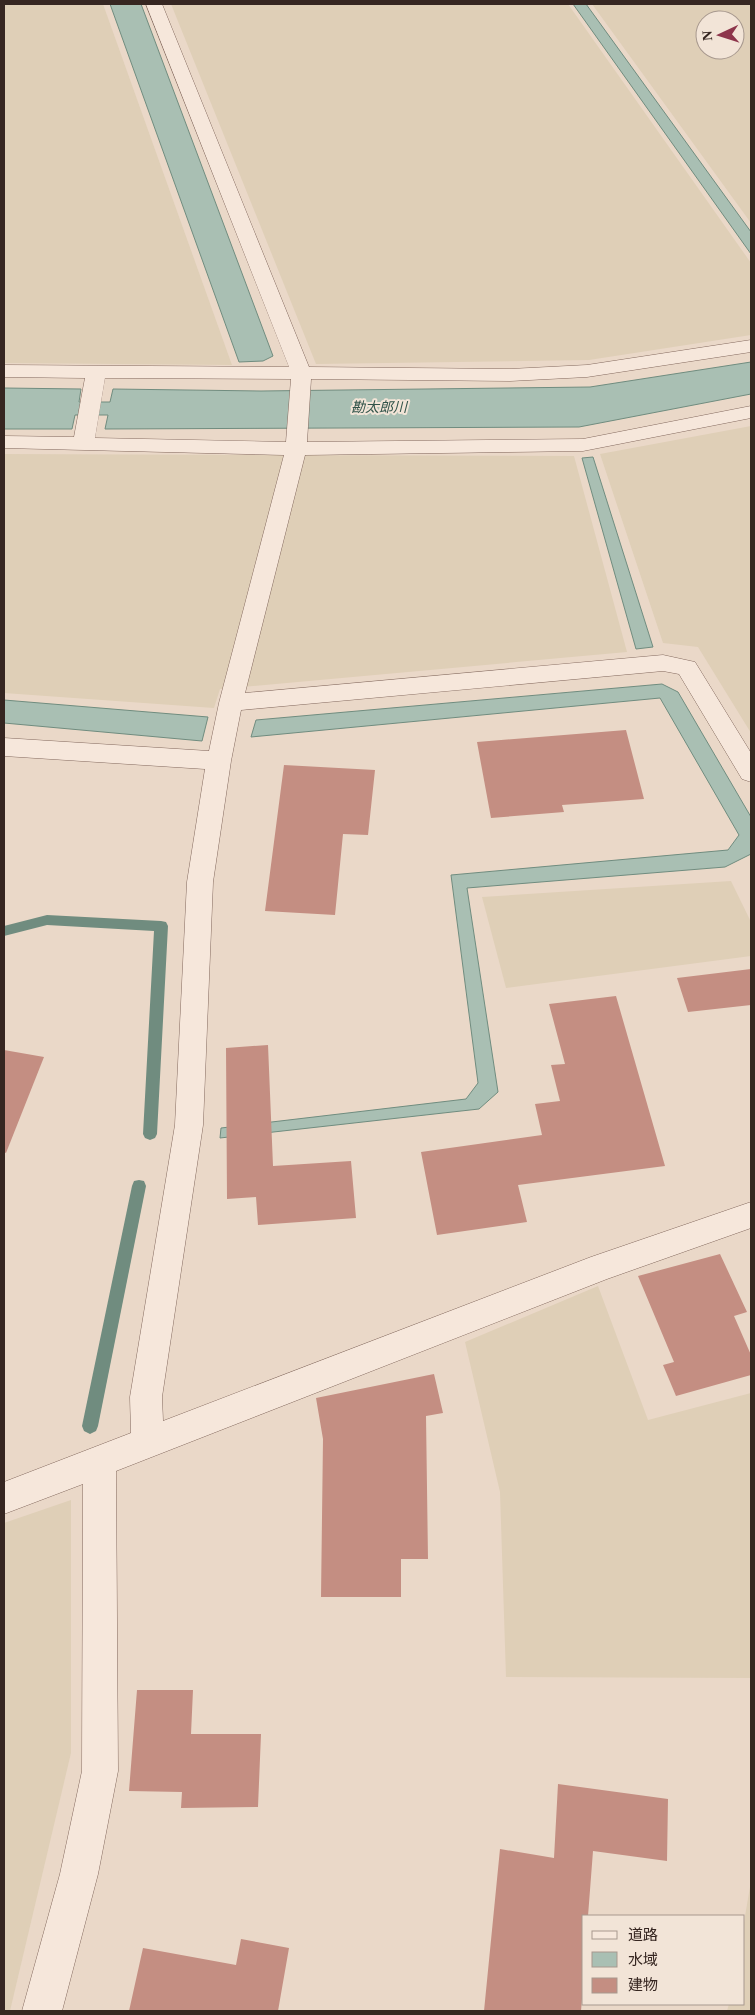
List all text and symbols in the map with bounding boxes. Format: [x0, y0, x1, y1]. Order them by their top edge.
north arrow [695, 10, 745, 60]
text: N [700, 30, 715, 41]
water label: 勘太郎川 [351, 400, 409, 415]
legend [582, 1915, 745, 2005]
text: 道路 [628, 1927, 658, 1943]
text: 水域 [628, 1952, 658, 1968]
text: 建物 [628, 1977, 658, 1993]

